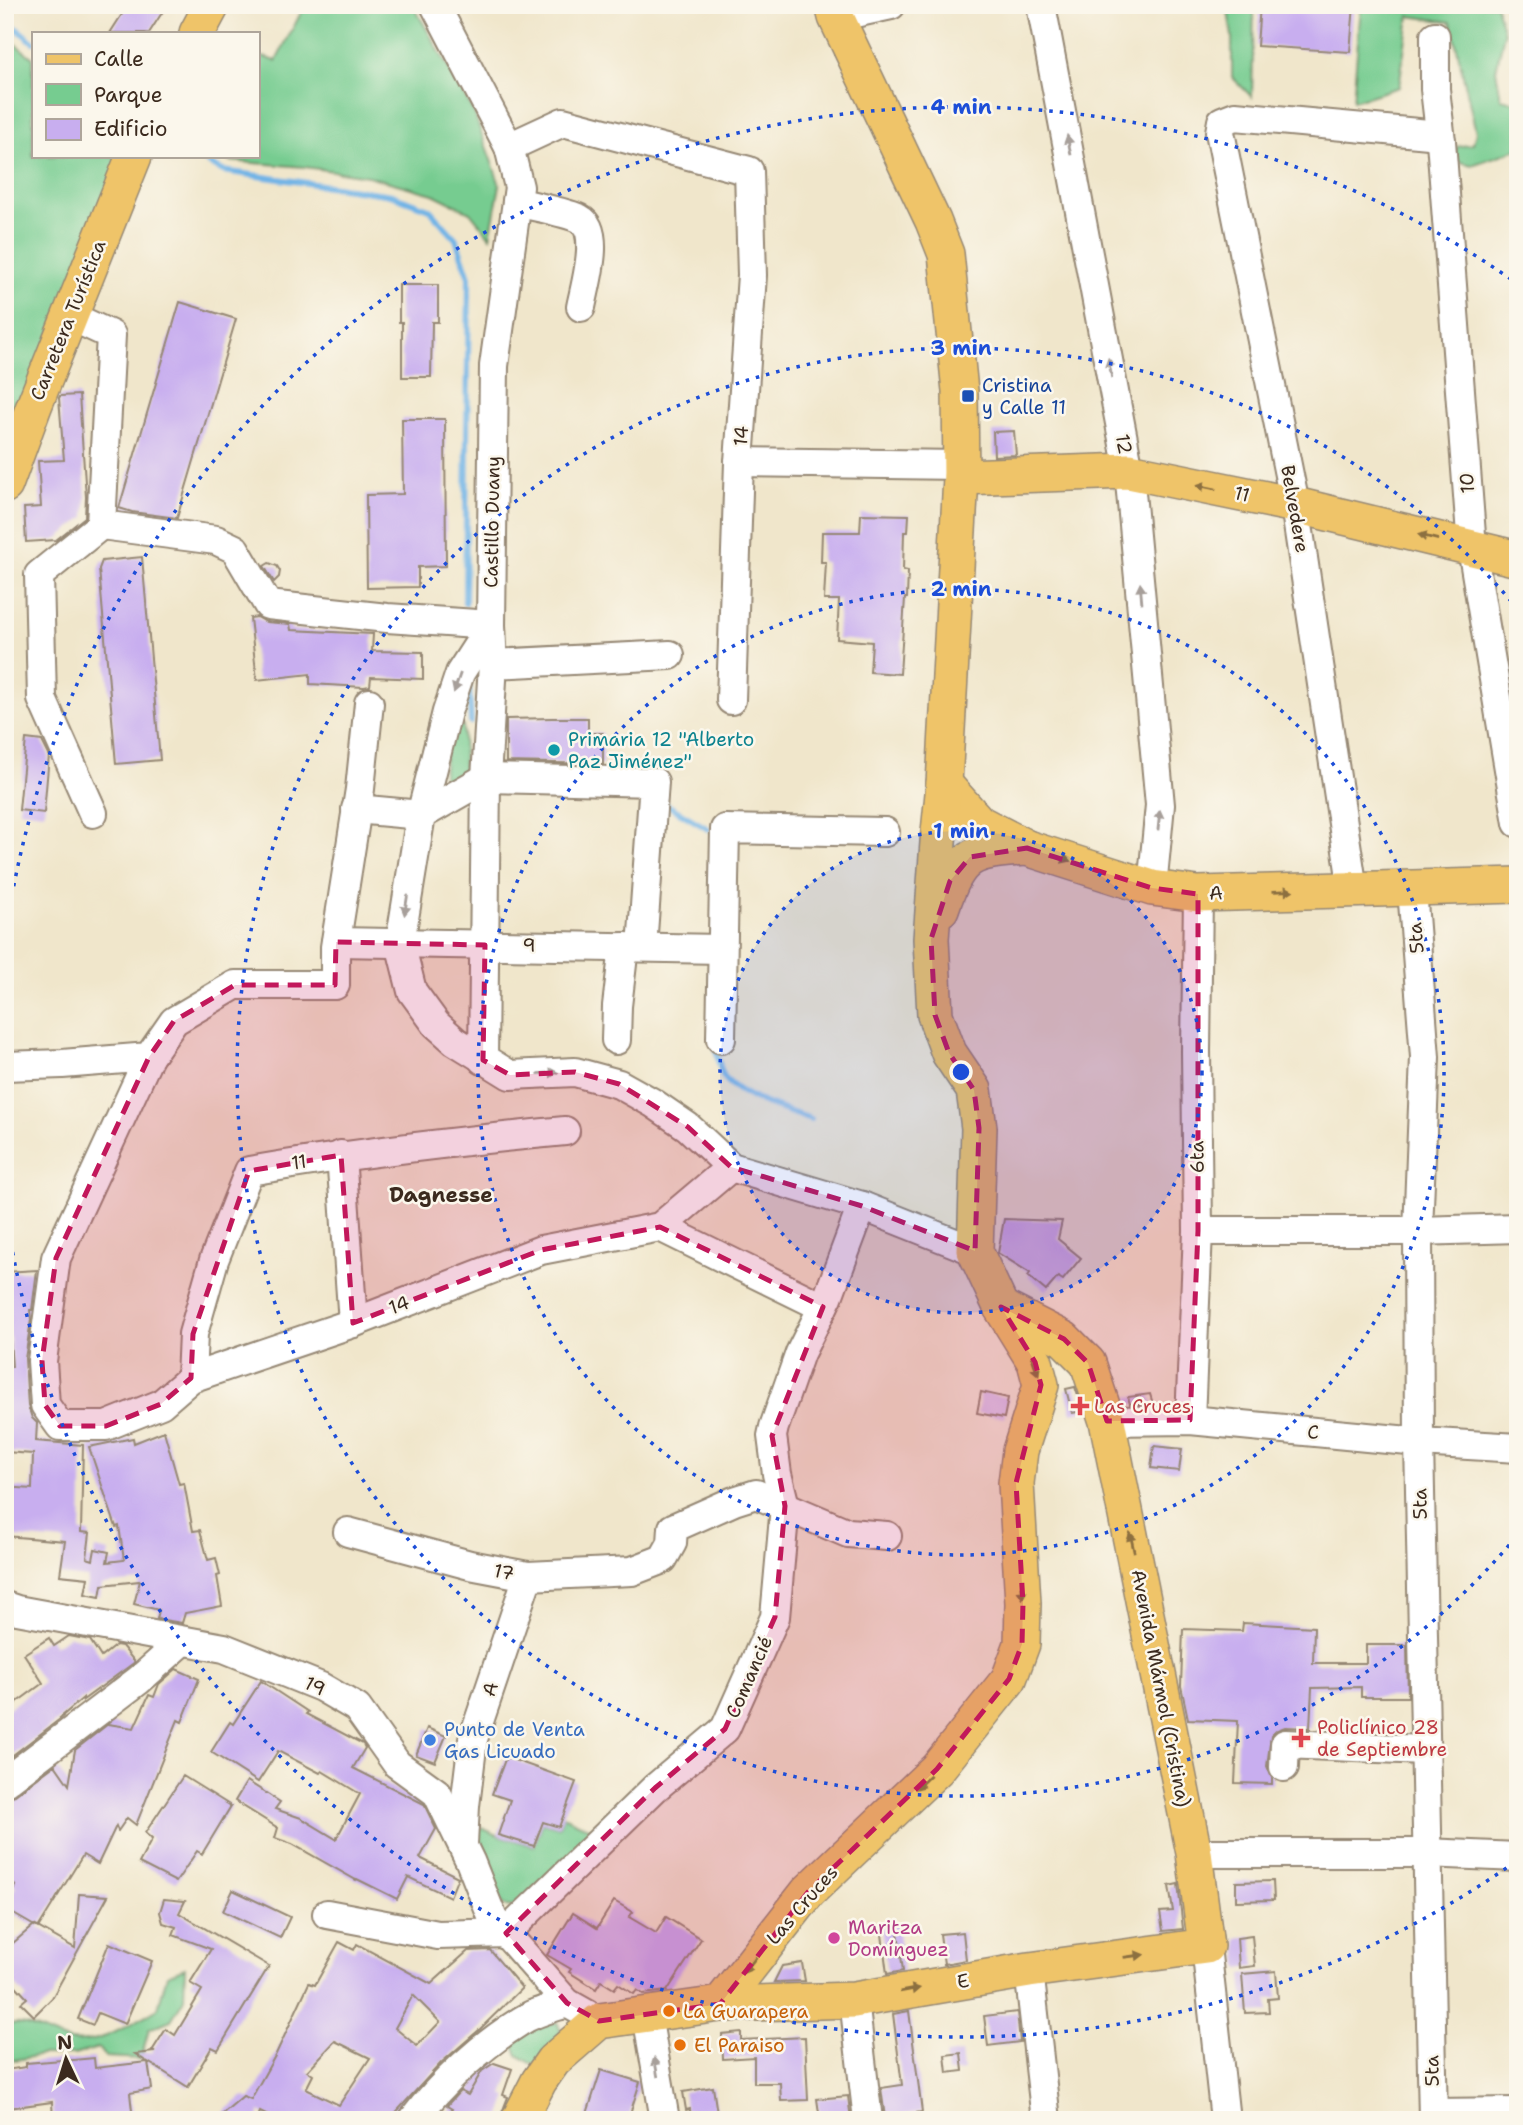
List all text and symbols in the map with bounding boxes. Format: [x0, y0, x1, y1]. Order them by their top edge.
legend [32, 32, 259, 158]
text: Calle [94, 45, 144, 73]
text: Parque [94, 81, 163, 109]
text: 4 min [930, 93, 992, 121]
text: Edificio [94, 115, 167, 143]
one-way arrow [1063, 134, 1074, 156]
street label: Carretera Turística [24, 236, 112, 404]
text: 3 min [930, 334, 992, 362]
one-way arrow [1104, 357, 1115, 379]
place label: Cristina y Calle 11 [982, 373, 1066, 420]
marker: Cristina y Calle 11 [960, 388, 976, 404]
street label: 14 [728, 425, 754, 447]
street label: 12 [1110, 432, 1138, 456]
street label: Castillo Duany [478, 456, 506, 588]
street label: Belvedere [1275, 463, 1315, 555]
street label: 10 [1454, 472, 1480, 494]
street label: 11 [1232, 480, 1252, 508]
one-way arrow [1195, 481, 1217, 492]
one-way arrow [1416, 531, 1438, 542]
text: 2 min [930, 575, 992, 603]
one-way arrow [1135, 582, 1146, 604]
one-way arrow [451, 673, 462, 694]
place label: Primaria 12 "Alberto Paz Jiménez" [568, 727, 754, 774]
marker: Primaria 12 "Alberto Paz Jiménez" [546, 742, 562, 758]
one-way arrow [1153, 809, 1164, 831]
text: 1 min [933, 817, 989, 845]
one-way arrow [1050, 854, 1071, 864]
street label: A [1209, 880, 1224, 906]
one-way arrow [1272, 886, 1294, 897]
one-way arrow [400, 894, 411, 916]
street label: 5ta [1402, 921, 1430, 955]
street label: 9 [522, 932, 536, 958]
centre of rings [949, 1060, 973, 1084]
one-way arrow [537, 1068, 559, 1079]
street label: 6ta [1184, 1140, 1210, 1173]
street label: 11 [289, 1148, 309, 1176]
district label: Dagnesse [389, 1181, 493, 1209]
street label: 14 [385, 1290, 413, 1320]
one-way arrow [1030, 1356, 1041, 1377]
place label: Las Cruces [1094, 1394, 1191, 1419]
marker: Las Cruces [1072, 1398, 1088, 1414]
street label: C [1306, 1419, 1320, 1445]
street label: 5ta [1407, 1488, 1433, 1520]
one-way arrow [1127, 1531, 1138, 1553]
street label: 17 [492, 1558, 516, 1586]
street label: Avenida Mármol (Cristina) [1126, 1567, 1196, 1809]
one-way arrow [1017, 1578, 1028, 1600]
street label: Comancié [720, 1632, 778, 1722]
street label: 19 [300, 1670, 330, 1702]
street label: A [476, 1678, 504, 1700]
place label: Policlínico 28 de Septiembre [1317, 1715, 1447, 1762]
place label: Punto de Venta Gas Licuado [444, 1717, 585, 1764]
marker: Policlínico 28 de Septiembre [1291, 1728, 1311, 1748]
marker: Punto de Venta Gas Licuado [422, 1732, 438, 1748]
one-way arrow [915, 1774, 932, 1790]
street label: Las Cruces [761, 1860, 843, 1950]
place label: Maritza Domínguez [848, 1915, 949, 1962]
marker: Maritza Domínguez [826, 1930, 842, 1946]
one-way arrow [1123, 1950, 1145, 1961]
one-way arrow [743, 1956, 758, 1974]
street label: E [955, 1968, 971, 1994]
one-way arrow [899, 1985, 921, 1996]
place label: La Guarapera [683, 1999, 809, 2024]
marker: La Guarapera [661, 2003, 677, 2019]
north arrow [32, 2024, 102, 2094]
text: N [56, 2030, 73, 2056]
place label: El Paraiso [694, 2033, 784, 2058]
marker: El Paraiso [672, 2037, 688, 2053]
street label: 5ta [1419, 2055, 1445, 2087]
one-way arrow [650, 2056, 661, 2078]

